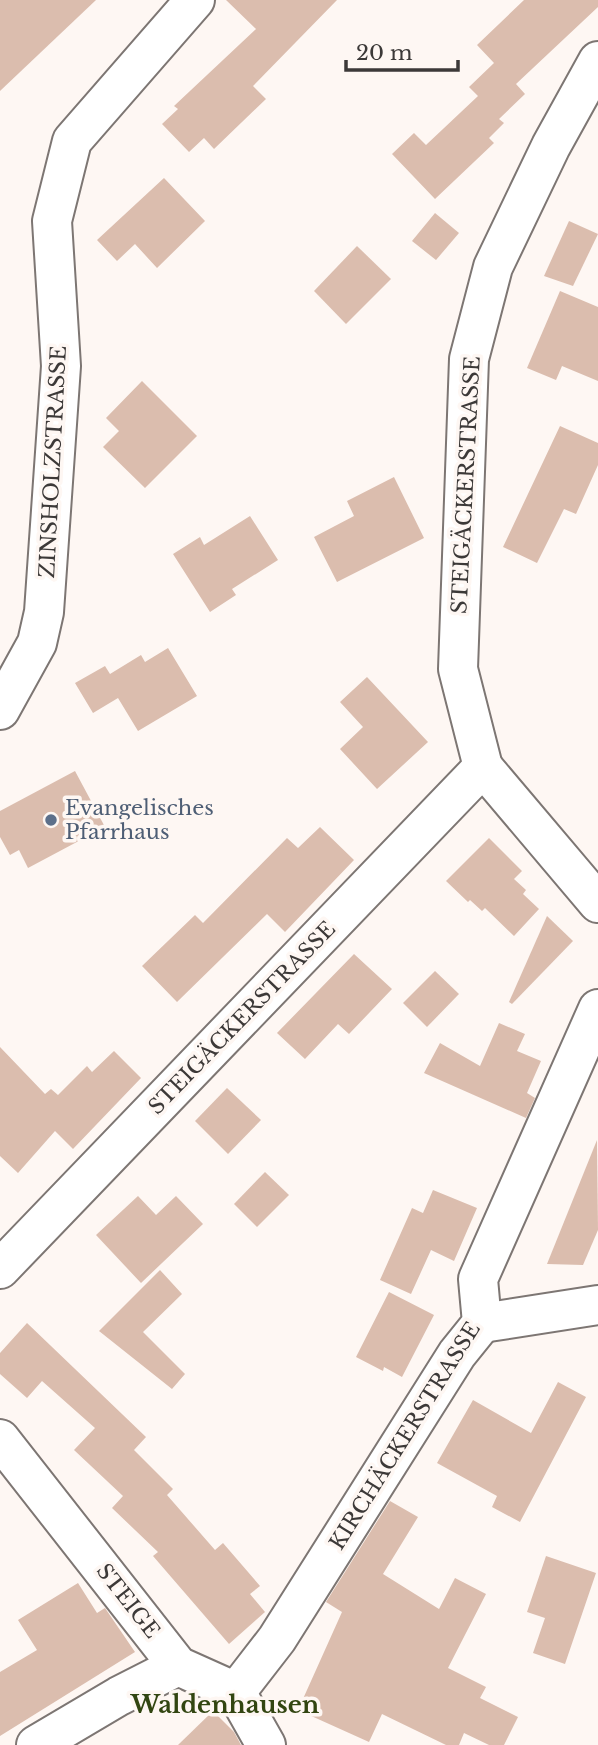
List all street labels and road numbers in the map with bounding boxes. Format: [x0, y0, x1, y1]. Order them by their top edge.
street label: ZINSHOLZSTRASSE [34, 345, 72, 579]
street label: STEIGÄCKERSTRASSE [446, 355, 486, 615]
street label: STEIGÄCKERSTRASSE [143, 916, 341, 1120]
street label: KIRCHÄCKERSTRASSE [324, 1317, 486, 1555]
street label: STEIGE [91, 1559, 165, 1643]

